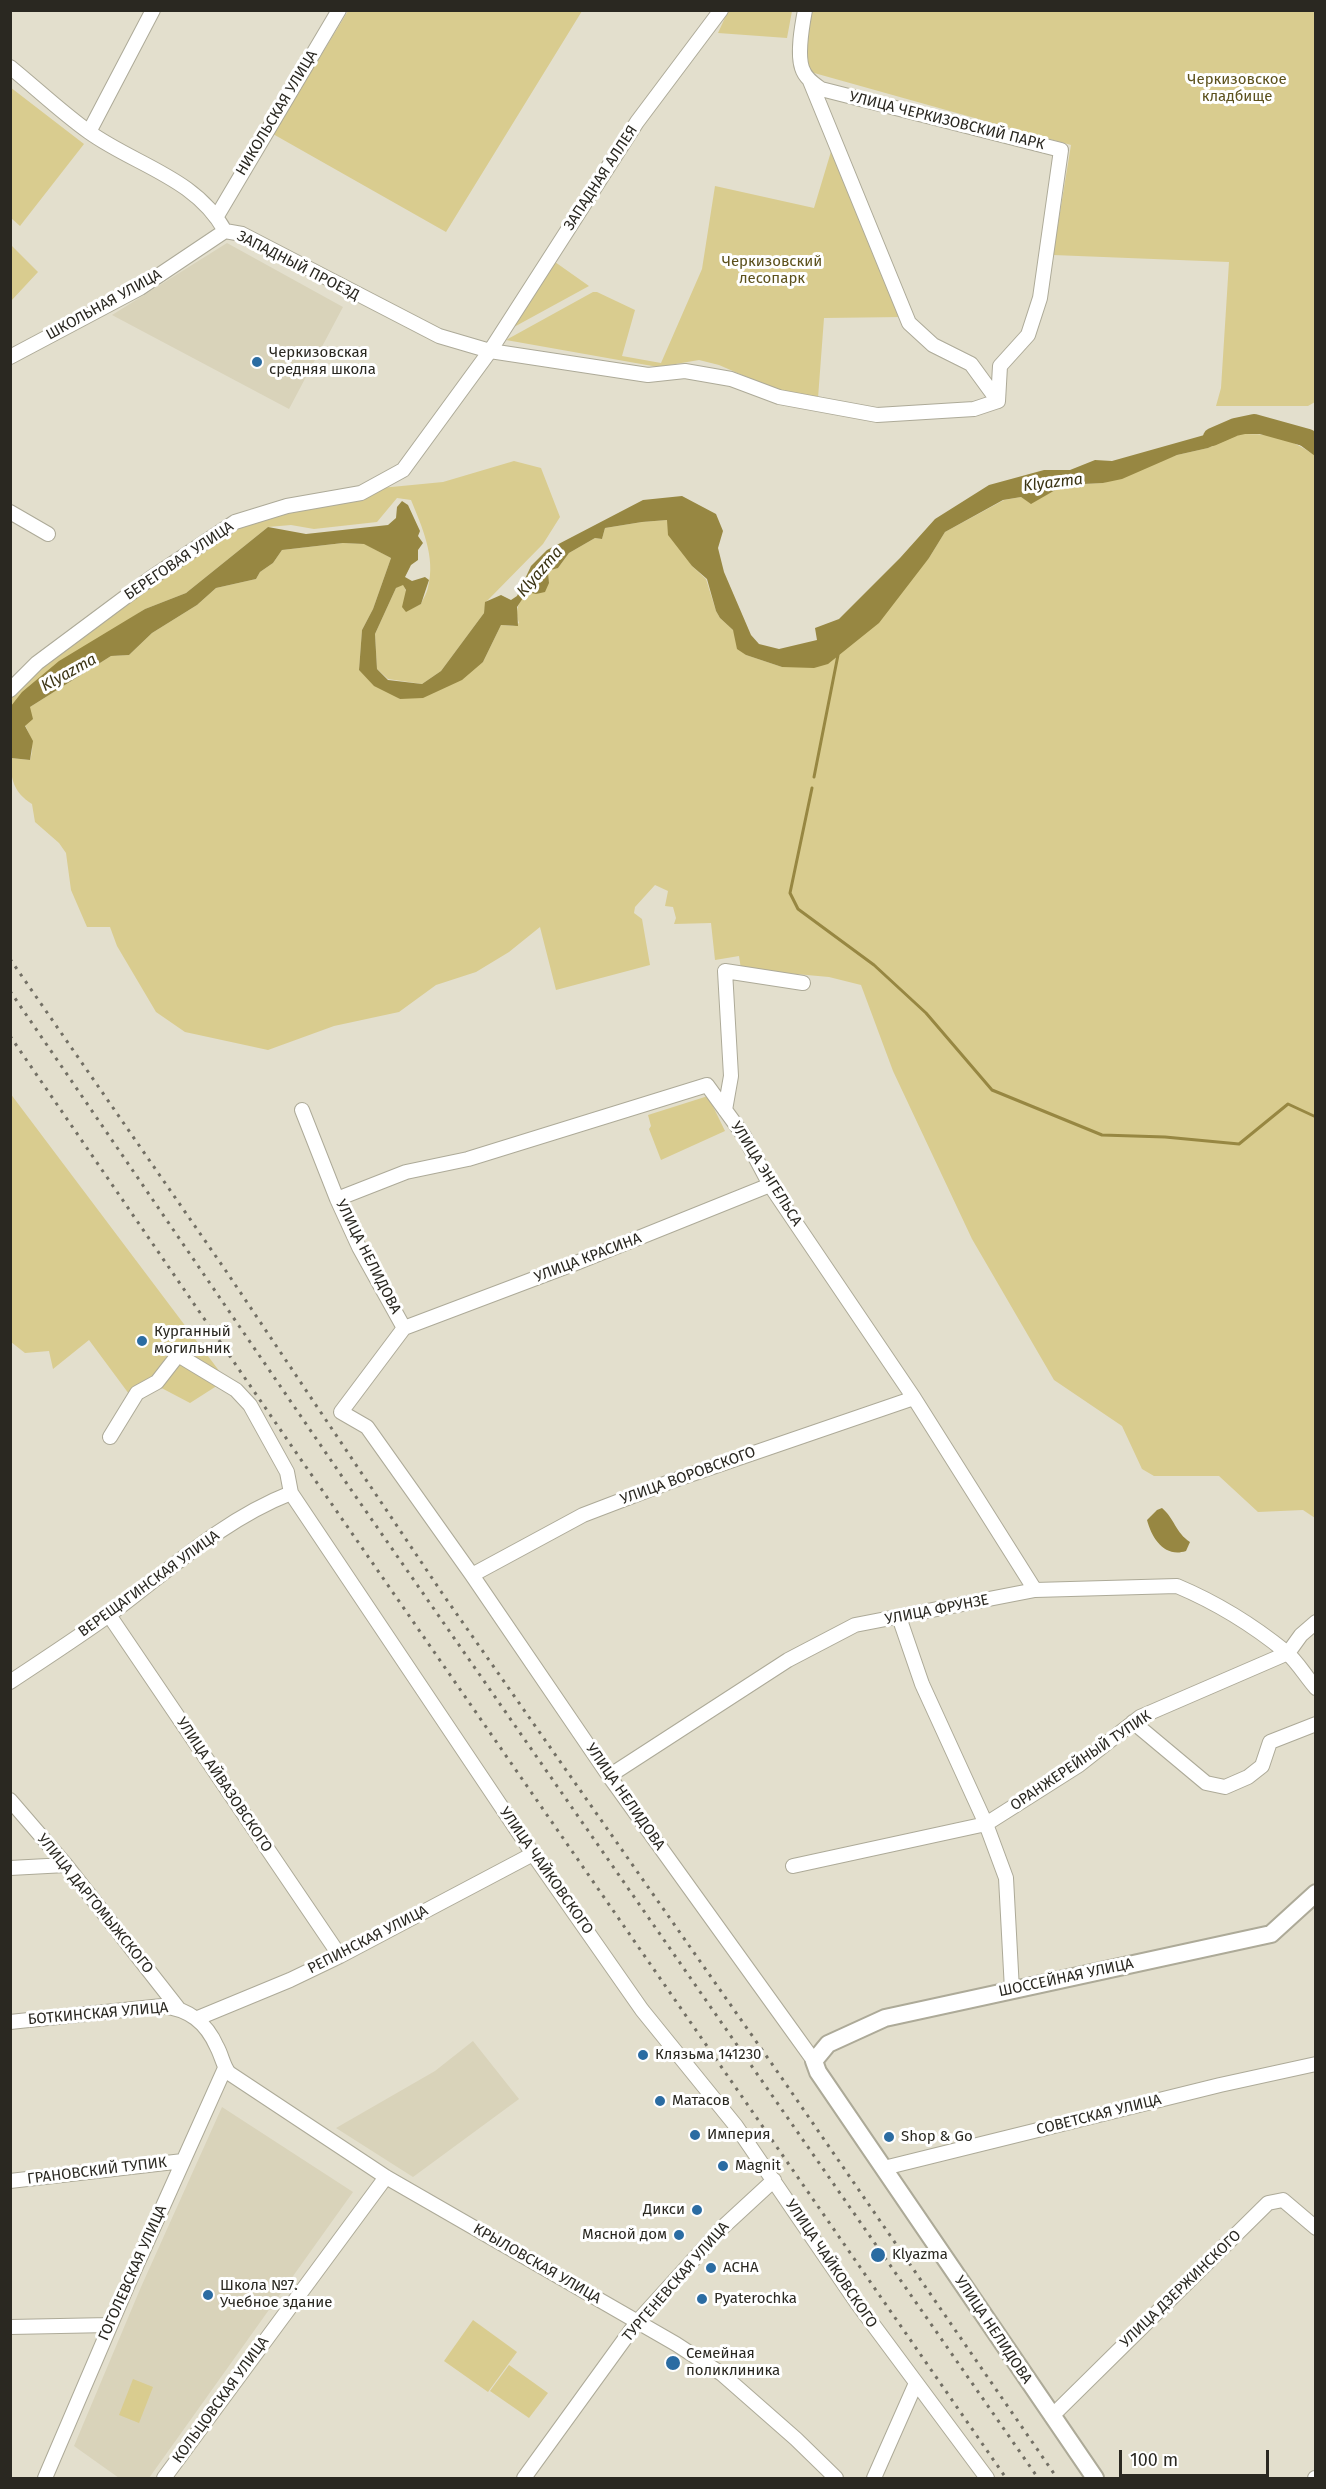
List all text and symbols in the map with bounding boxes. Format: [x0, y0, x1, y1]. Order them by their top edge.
street label: НИКОЛЬСКАЯ УЛИЦА [232, 47, 322, 179]
park label: Черкизовское кладбище [1187, 71, 1287, 106]
street label: УЛИЦА ЧЕРКИЗОВСКИЙ ПАРК [847, 88, 1047, 154]
street label: ЗАПАДНАЯ АЛЛЕЯ [560, 122, 642, 234]
street label: ЗАПАДНЫЙ ПРОЕЗД [234, 227, 362, 305]
park label: Черкизовский лесопарк [722, 253, 822, 288]
street label: ШКОЛЬНАЯ УЛИЦА [43, 266, 165, 344]
place label: Черкизовская средняя школа [269, 344, 376, 379]
marker: Черкизовская средняя школа [250, 355, 264, 369]
water label: Klyazma [1022, 470, 1084, 496]
street label: БЕРЕГОВАЯ УЛИЦА [121, 518, 237, 604]
water label: Klyazma [513, 543, 567, 601]
water label: Klyazma [38, 650, 100, 696]
street label: УЛИЦА ЭНГЕЛЬСА [727, 1118, 805, 1230]
street label: УЛИЦА НЕЛИДОВА [331, 1197, 405, 1317]
street label: УЛИЦА КРАСИНА [532, 1229, 644, 1287]
place label: Курганный могильник [154, 1323, 231, 1358]
marker: Курганный могильник [135, 1334, 149, 1348]
street label: УЛИЦА ВОРОВСКОГО [618, 1443, 758, 1509]
street label: ВЕРЕЩАГИНСКАЯ УЛИЦА [75, 1527, 223, 1641]
street label: УЛИЦА ФРУНЗЕ [884, 1591, 990, 1629]
street label: ОРАНЖЕРЕЙНЫЙ ТУПИК [1007, 1707, 1155, 1815]
street label: УЛИЦА АЙВАЗОВСКОГО [172, 1714, 276, 1856]
street label: УЛИЦА НЕЛИДОВА [582, 1740, 668, 1854]
street label: УЛИЦА ЧАЙКОВСКОГО [495, 1804, 597, 1938]
street label: УЛИЦА ДАРГОМЫЖСКОГО [33, 1831, 157, 1977]
street label: РЕПИНСКАЯ УЛИЦА [305, 1902, 431, 1978]
street label: ШОССЕЙНАЯ УЛИЦА [997, 1955, 1135, 2001]
street label: БОТКИНСКАЯ УЛИЦА [27, 1999, 169, 2029]
place label: Клязьма 141230 [655, 2046, 761, 2064]
marker: Клязьма 141230 [636, 2048, 650, 2062]
street label: СОВЕТСКАЯ УЛИЦА [1035, 2091, 1163, 2139]
place label: Матасов [672, 2092, 730, 2110]
marker: Матасов [653, 2094, 667, 2108]
place label: Империя [707, 2126, 771, 2144]
marker: Империя [688, 2128, 702, 2142]
place label: Shop & Go [901, 2128, 973, 2146]
marker: Shop & Go [882, 2130, 896, 2144]
street label: ГРАНОВСКИЙ ТУПИК [26, 2154, 168, 2188]
place label: Magnit [735, 2157, 781, 2175]
marker: Magnit [716, 2159, 730, 2173]
street label: УЛИЦА ЧАЙКОВСКОГО [781, 2196, 881, 2332]
place label: Дикси [643, 2201, 685, 2219]
street label: ГОГОЛЕВСКАЯ УЛИЦА [95, 2203, 171, 2343]
marker: Дикси [690, 2203, 704, 2217]
street label: ТУРГЕНЕВСКАЯ УЛИЦА [619, 2218, 733, 2346]
street label: КРЫЛОВСКАЯ УЛИЦА [470, 2220, 604, 2308]
place label: Мясной дом [582, 2226, 667, 2244]
street label: УЛИЦА ДЗЕРЖИНСКОГО [1117, 2227, 1245, 2351]
marker: Мясной дом [672, 2228, 686, 2242]
marker: Klyazma [869, 2246, 887, 2264]
place label: Klyazma [892, 2246, 948, 2264]
place label: АСНА [723, 2259, 759, 2277]
marker: АСНА [704, 2261, 718, 2275]
street label: УЛИЦА НЕЛИДОВА [950, 2273, 1036, 2387]
place label: Школа №7. Учебное здание [220, 2277, 333, 2312]
marker: Школа №7. Учебное здание [201, 2288, 215, 2302]
place label: Pyaterochka [714, 2290, 797, 2308]
marker: Pyaterochka [695, 2292, 709, 2306]
street label: КОЛЬЦОВСКАЯ УЛИЦА [169, 2333, 273, 2467]
place label: Семейная поликлиника [686, 2345, 780, 2380]
marker: Семейная поликлиника [664, 2354, 682, 2372]
scale bar [1122, 2438, 1272, 2476]
text: 100 m [1130, 2449, 1178, 2471]

